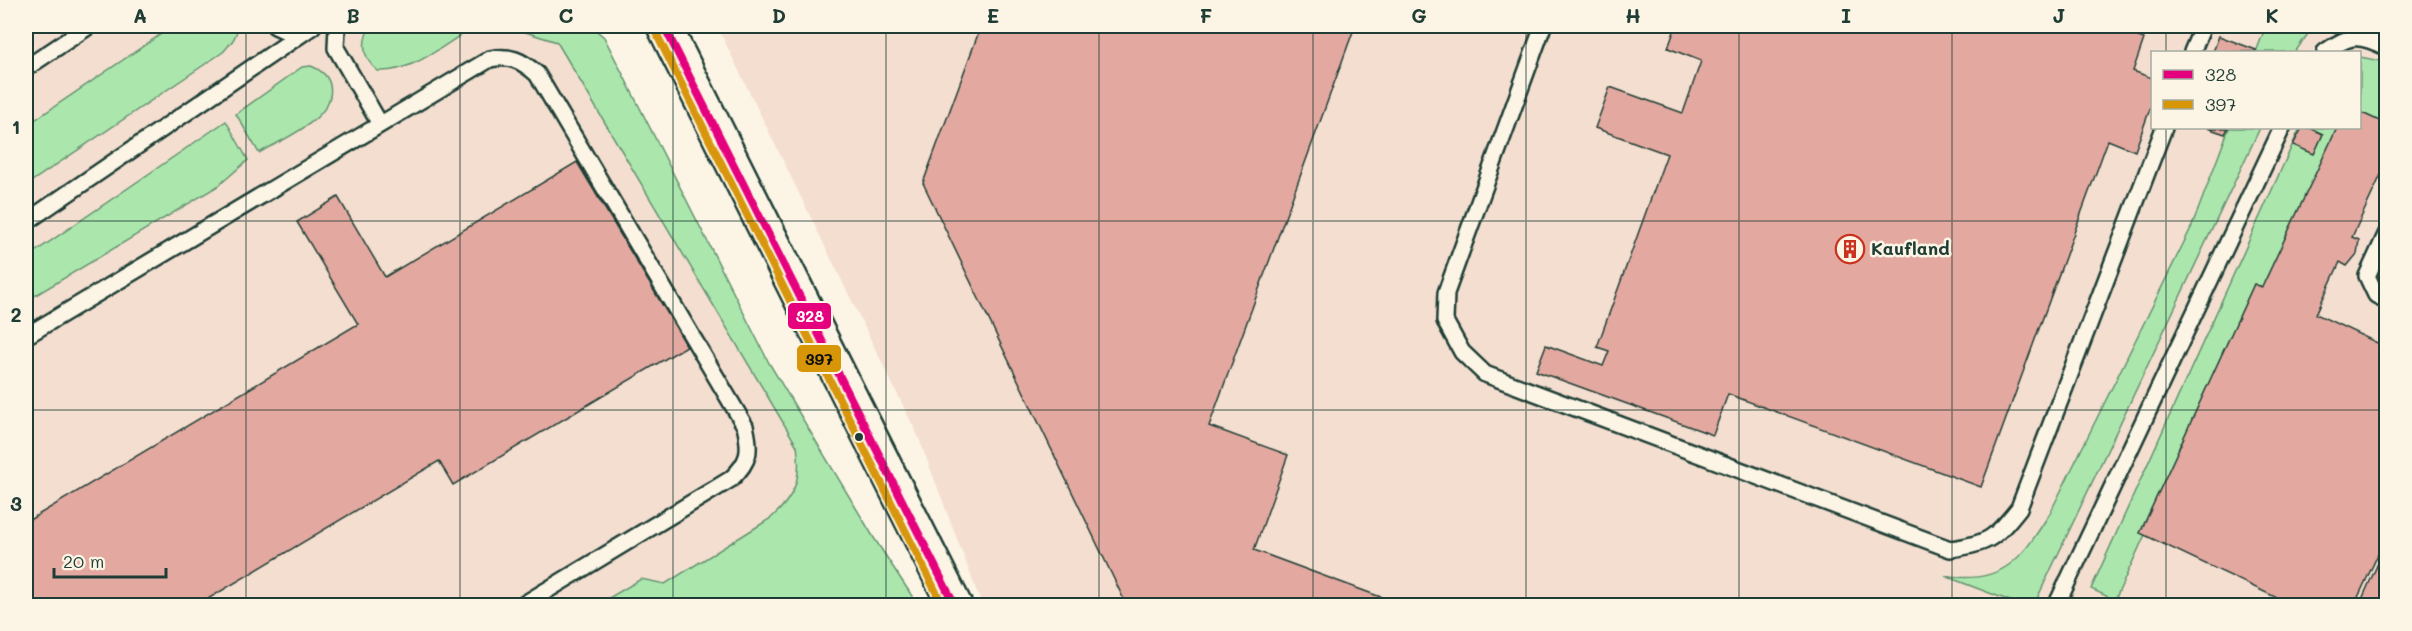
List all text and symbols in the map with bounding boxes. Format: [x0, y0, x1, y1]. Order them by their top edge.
text: A [133, 2, 147, 28]
text: B [346, 2, 360, 28]
text: C [559, 2, 574, 28]
text: D [772, 2, 786, 28]
text: E [987, 2, 999, 28]
text: F [1200, 2, 1213, 28]
text: G [1411, 2, 1427, 28]
text: H [1625, 2, 1641, 28]
text: I [1841, 2, 1851, 28]
text: J [2052, 2, 2066, 28]
text: K [2265, 2, 2279, 28]
legend [2151, 51, 2361, 129]
text: 328 [2205, 62, 2237, 86]
text: 397 [2205, 92, 2236, 116]
text: 1 [12, 113, 20, 139]
building icon: Kaufland [1834, 233, 1866, 265]
place label: Kaufland [1871, 236, 1950, 260]
text: 2 [10, 301, 22, 327]
line badge: 328 [787, 302, 832, 330]
text: 328 [796, 305, 824, 326]
line badge: 397 [796, 344, 842, 373]
text: 397 [805, 348, 833, 369]
unlabelled marker [853, 431, 865, 443]
text: 3 [10, 490, 22, 516]
scale bar [54, 541, 166, 579]
text: 20 m [63, 549, 104, 573]

